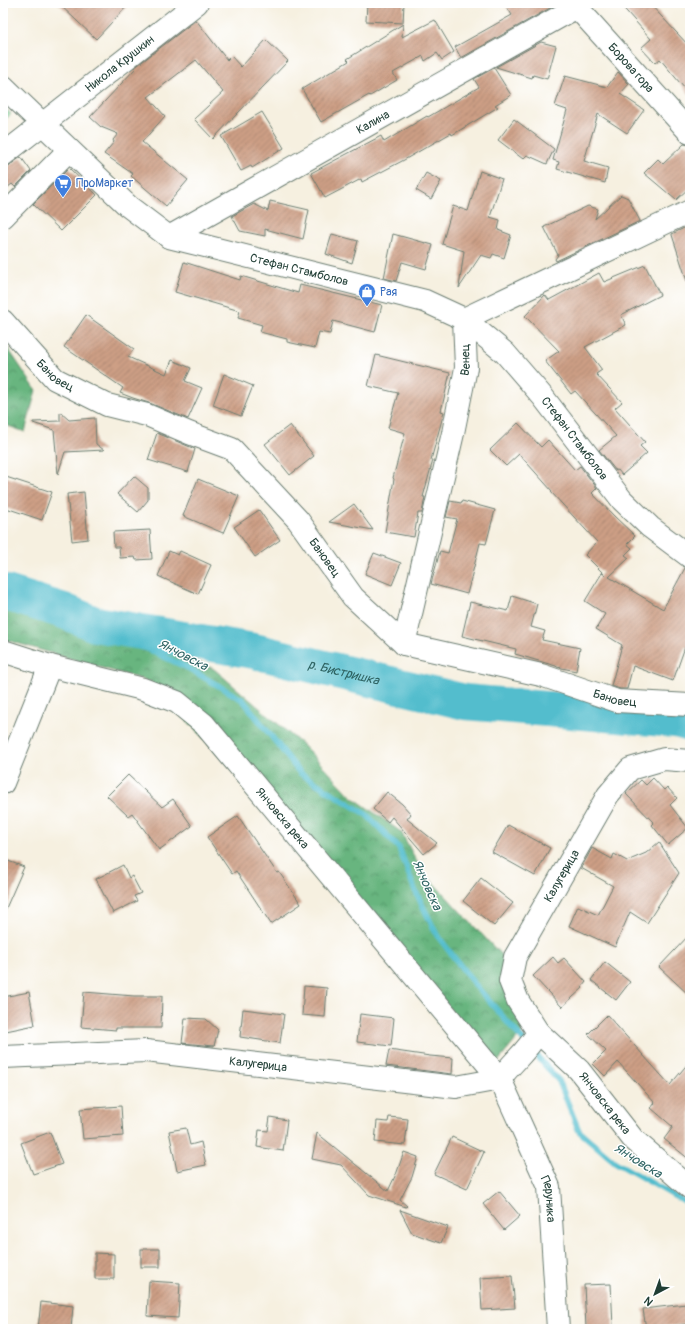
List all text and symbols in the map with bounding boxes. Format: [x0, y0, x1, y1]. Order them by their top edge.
street label: Никола Крушкин [82, 32, 157, 95]
street label: Борова гора [605, 40, 658, 96]
street label: Калина [354, 107, 392, 137]
supermarket icon: ПроМаркет [53, 173, 73, 198]
place label: ПроМаркет [76, 176, 133, 191]
street label: Стефан Стамболов [249, 250, 350, 289]
shop icon: Рая [357, 282, 377, 307]
place label: Рая [380, 285, 398, 300]
street label: Венец [457, 343, 474, 377]
street label: Бановец [33, 356, 77, 395]
street label: Стефан Стамболов [538, 394, 611, 483]
street label: Бановец [306, 535, 344, 581]
water label: Янчовска [156, 636, 211, 675]
water label: р. Бистришка [307, 656, 382, 689]
street label: Бановец [591, 686, 638, 710]
street label: Янчовска река [253, 784, 313, 852]
street label: Калугерица [541, 847, 583, 905]
water label: Янчовска [409, 857, 446, 913]
street label: Калугерица [228, 1053, 288, 1075]
street label: Янчовска река [576, 1069, 634, 1138]
water label: Янчовска [611, 1140, 666, 1182]
street label: Перуника [537, 1173, 559, 1223]
north arrow [635, 1274, 675, 1314]
text: N [641, 1293, 656, 1309]

